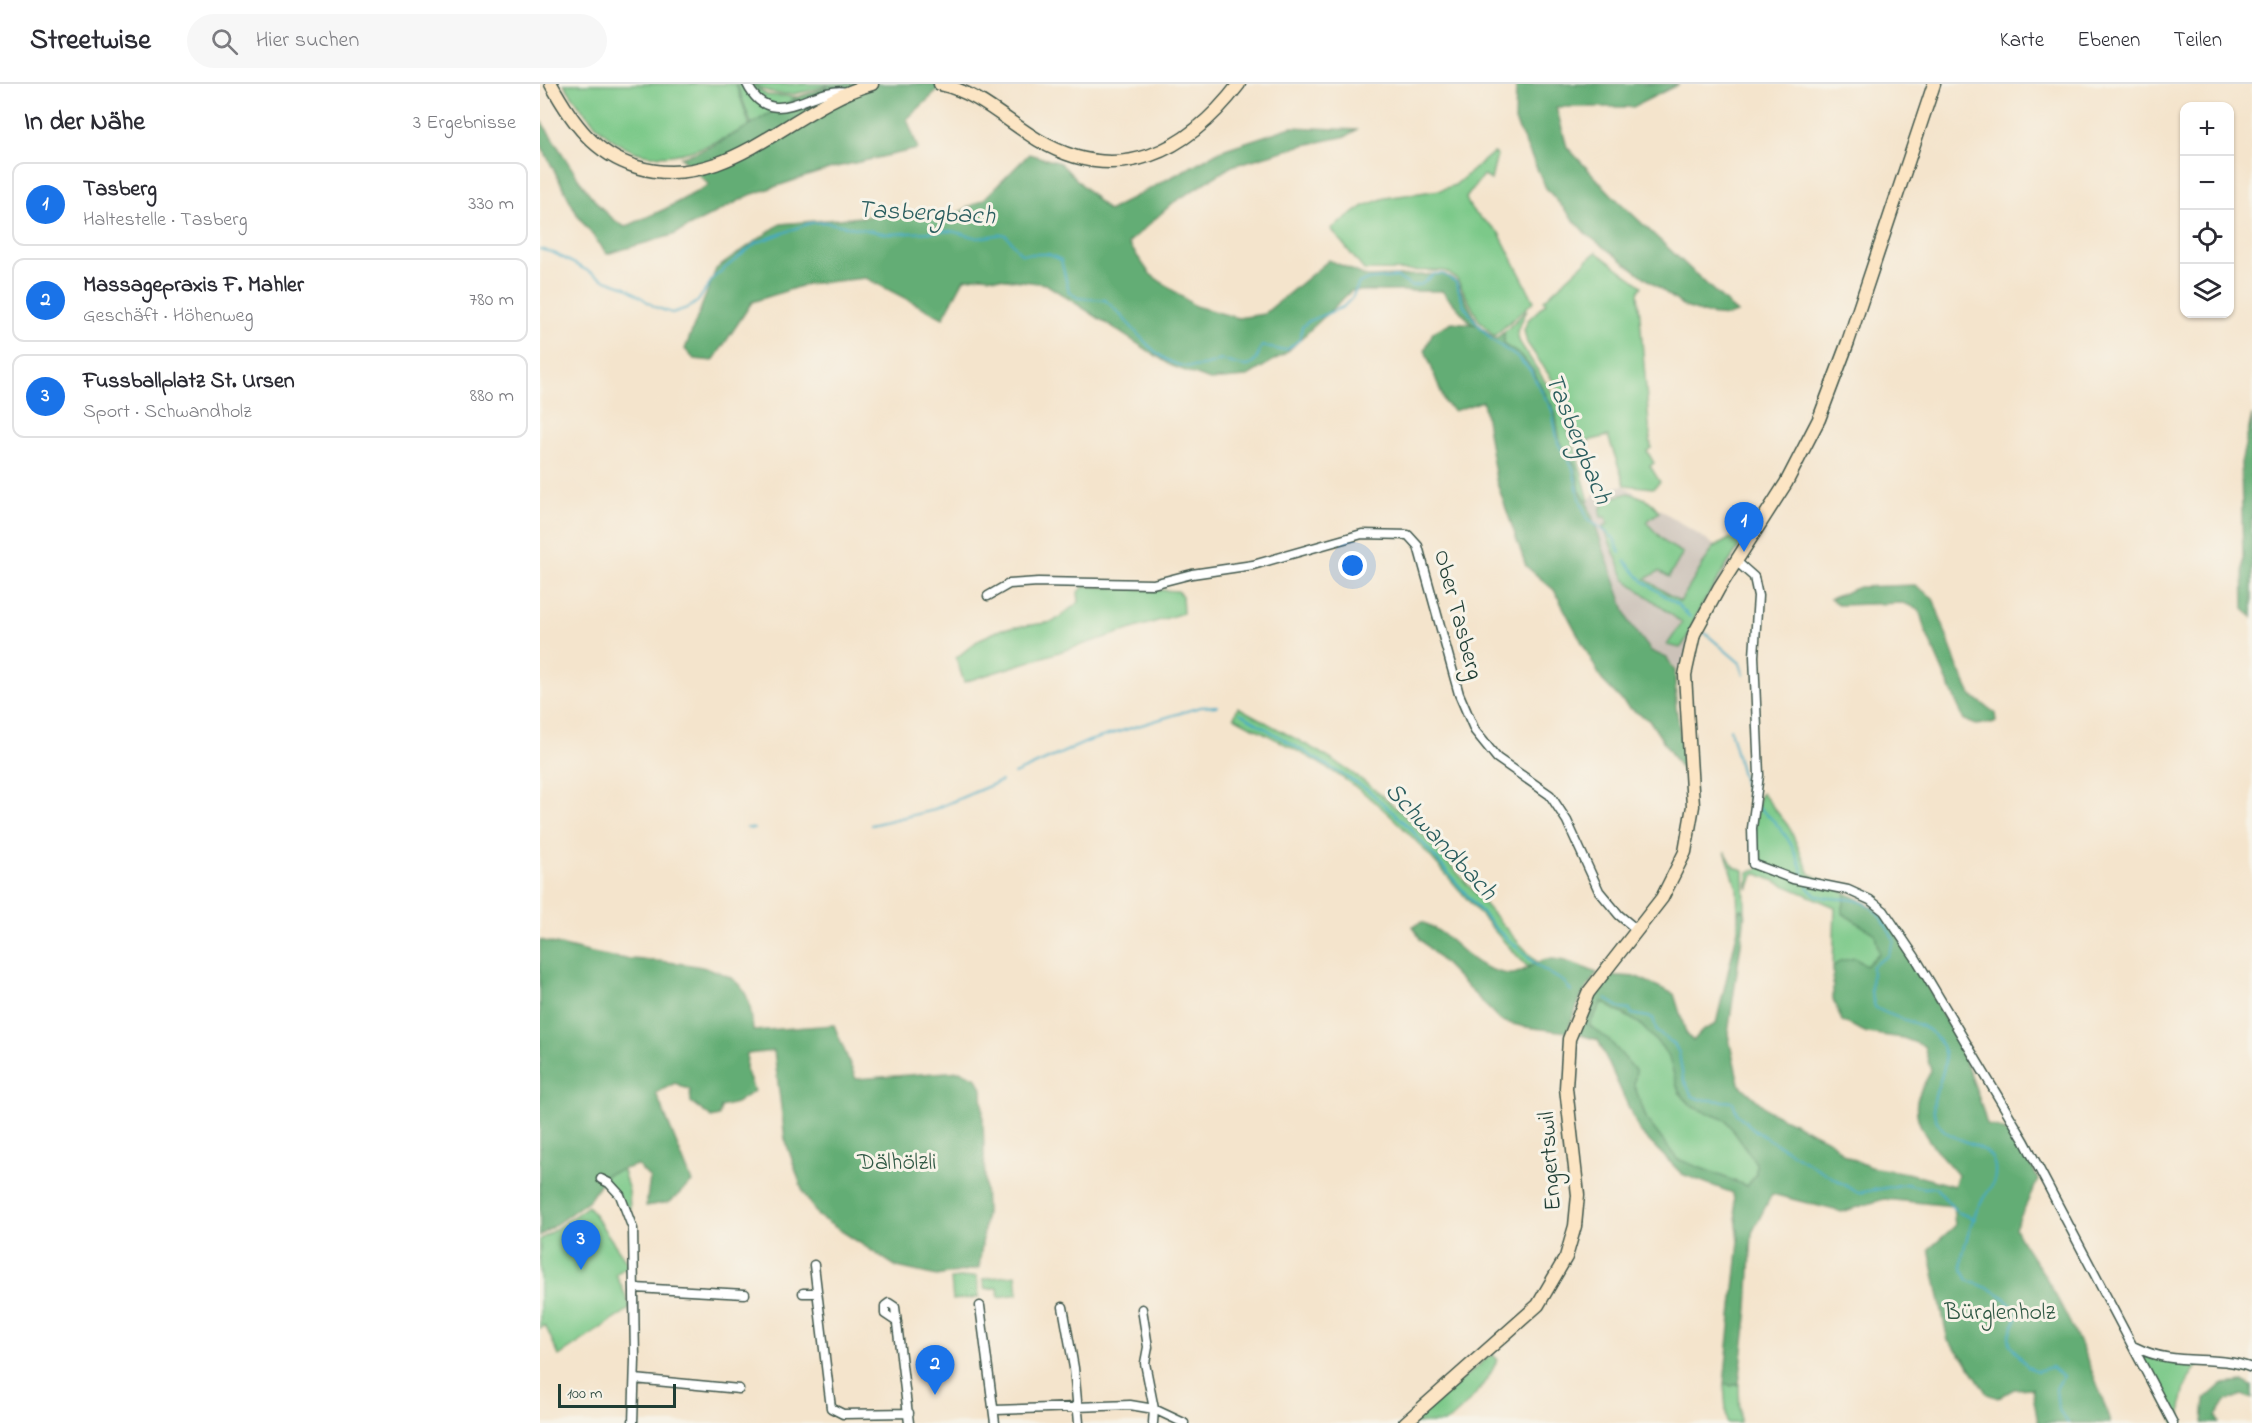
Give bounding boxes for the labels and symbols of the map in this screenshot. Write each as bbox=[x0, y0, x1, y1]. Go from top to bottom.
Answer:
water label: Tasbergbach bbox=[856, 191, 997, 237]
water label: Tasbergbach bbox=[1534, 368, 1621, 511]
pin: 1 bbox=[1724, 502, 1764, 552]
street label: Ober Tasberg bbox=[1423, 546, 1491, 684]
your location bbox=[1338, 551, 1367, 580]
water label: Schwandbach bbox=[1375, 774, 1506, 911]
street label: Engertswil bbox=[1530, 1110, 1572, 1212]
park label: Dälhölzli bbox=[856, 1146, 937, 1181]
pin: 3 bbox=[562, 1220, 600, 1270]
park label: Bürglenholz bbox=[1944, 1296, 2056, 1331]
pin: 2 bbox=[916, 1346, 954, 1395]
scale bar bbox=[558, 1381, 676, 1408]

